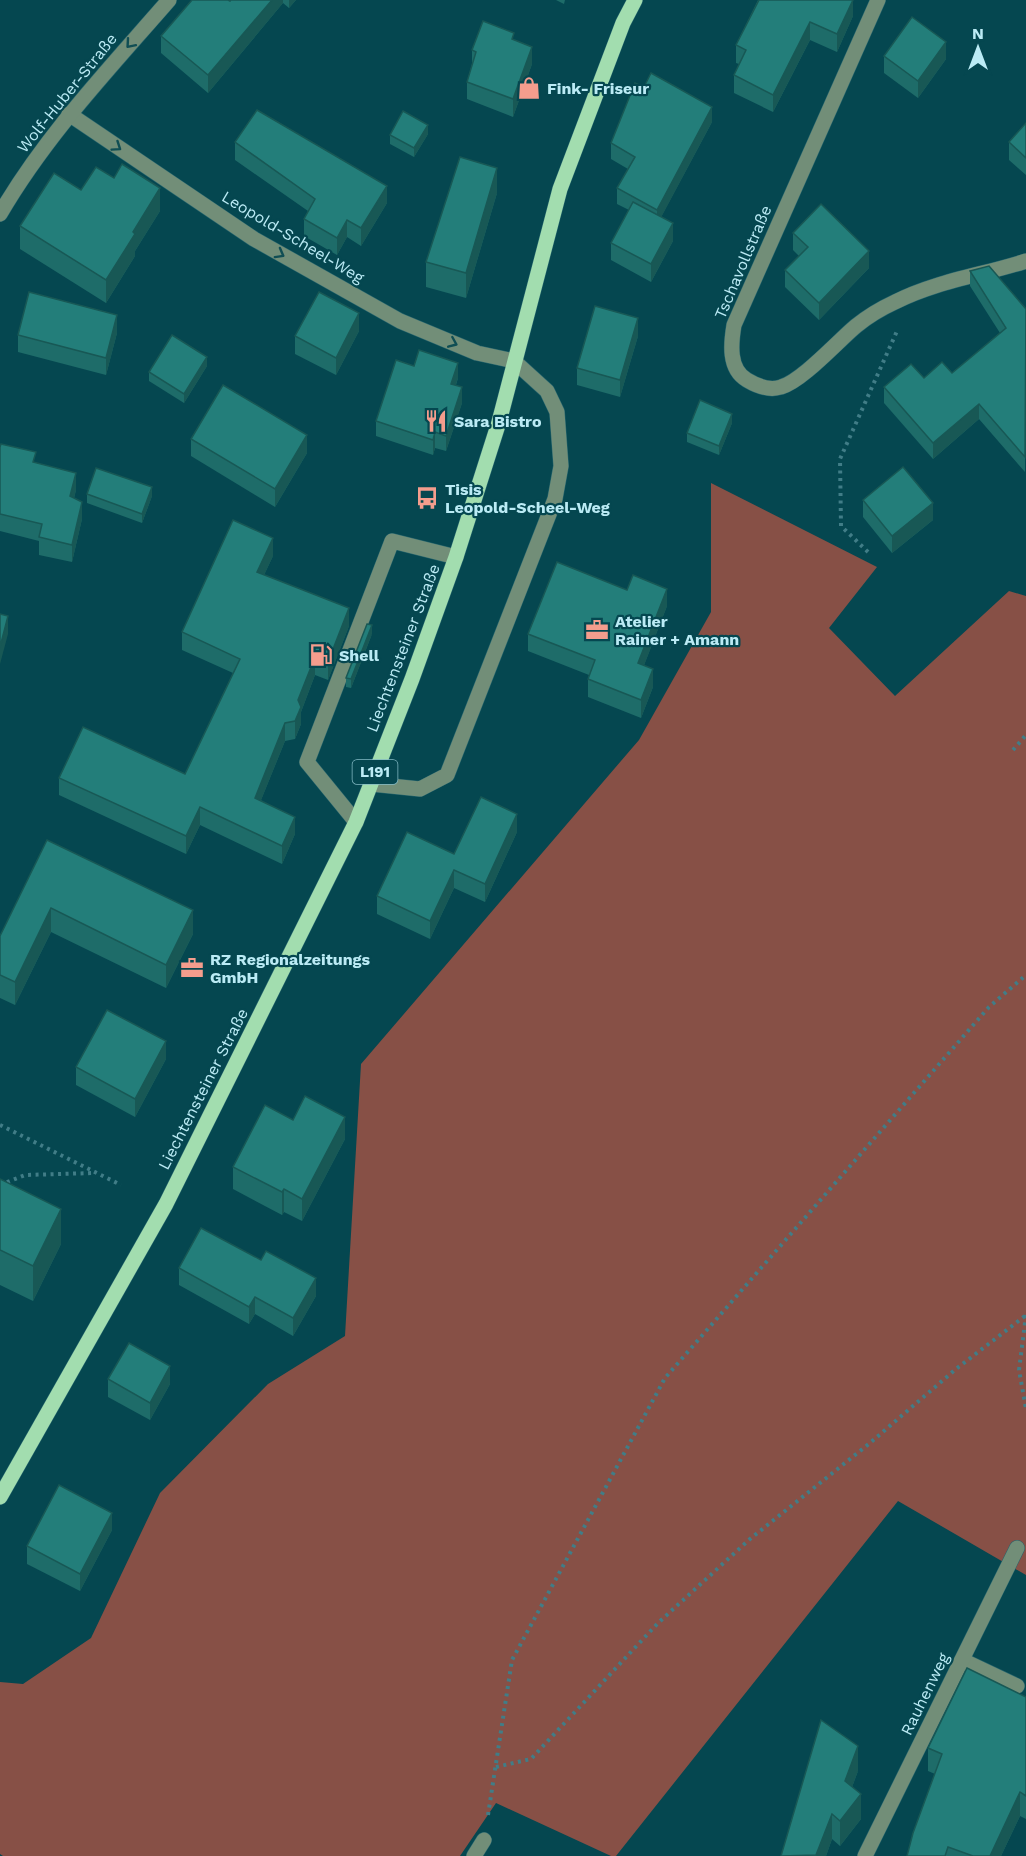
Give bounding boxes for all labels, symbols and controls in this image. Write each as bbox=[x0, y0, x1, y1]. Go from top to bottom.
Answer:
north arrow bbox=[948, 18, 1008, 78]
text: N bbox=[972, 24, 984, 43]
street label: Wolf-Huber-Straße bbox=[13, 29, 121, 157]
one-way arrow bbox=[126, 37, 137, 48]
shop icon: Fink- Friseur bbox=[516, 75, 542, 101]
place label: Fink- Friseur bbox=[547, 79, 649, 98]
one-way arrow bbox=[110, 140, 121, 151]
street label: Leopold-Scheel-Weg bbox=[218, 187, 368, 287]
street label: Tschavollstraße bbox=[711, 202, 775, 322]
one-way arrow bbox=[274, 247, 284, 258]
one-way arrow bbox=[447, 336, 458, 348]
restaurant icon: Sara Bistro bbox=[423, 408, 449, 434]
place label: Sara Bistro bbox=[454, 412, 542, 431]
place label: Tisis Leopold-Scheel-Weg bbox=[445, 480, 610, 517]
bus stop icon: Tisis Leopold-Scheel-Weg bbox=[414, 485, 440, 511]
street label: Liechtensteiner Straße bbox=[362, 561, 444, 735]
place label: Atelier Rainer + Amann bbox=[615, 612, 739, 649]
office icon: Atelier Rainer + Amann bbox=[584, 617, 610, 643]
fuel station icon: Shell bbox=[308, 642, 334, 668]
place label: Shell bbox=[339, 646, 380, 665]
road number: L191 bbox=[352, 760, 398, 784]
place label: RZ Regionalzeitungs GmbH bbox=[210, 950, 371, 987]
office icon: RZ Regionalzeitungs GmbH bbox=[179, 955, 205, 981]
street label: Liechtensteiner Straße bbox=[154, 1005, 252, 1173]
street label: Rauhenweg bbox=[897, 1649, 953, 1738]

